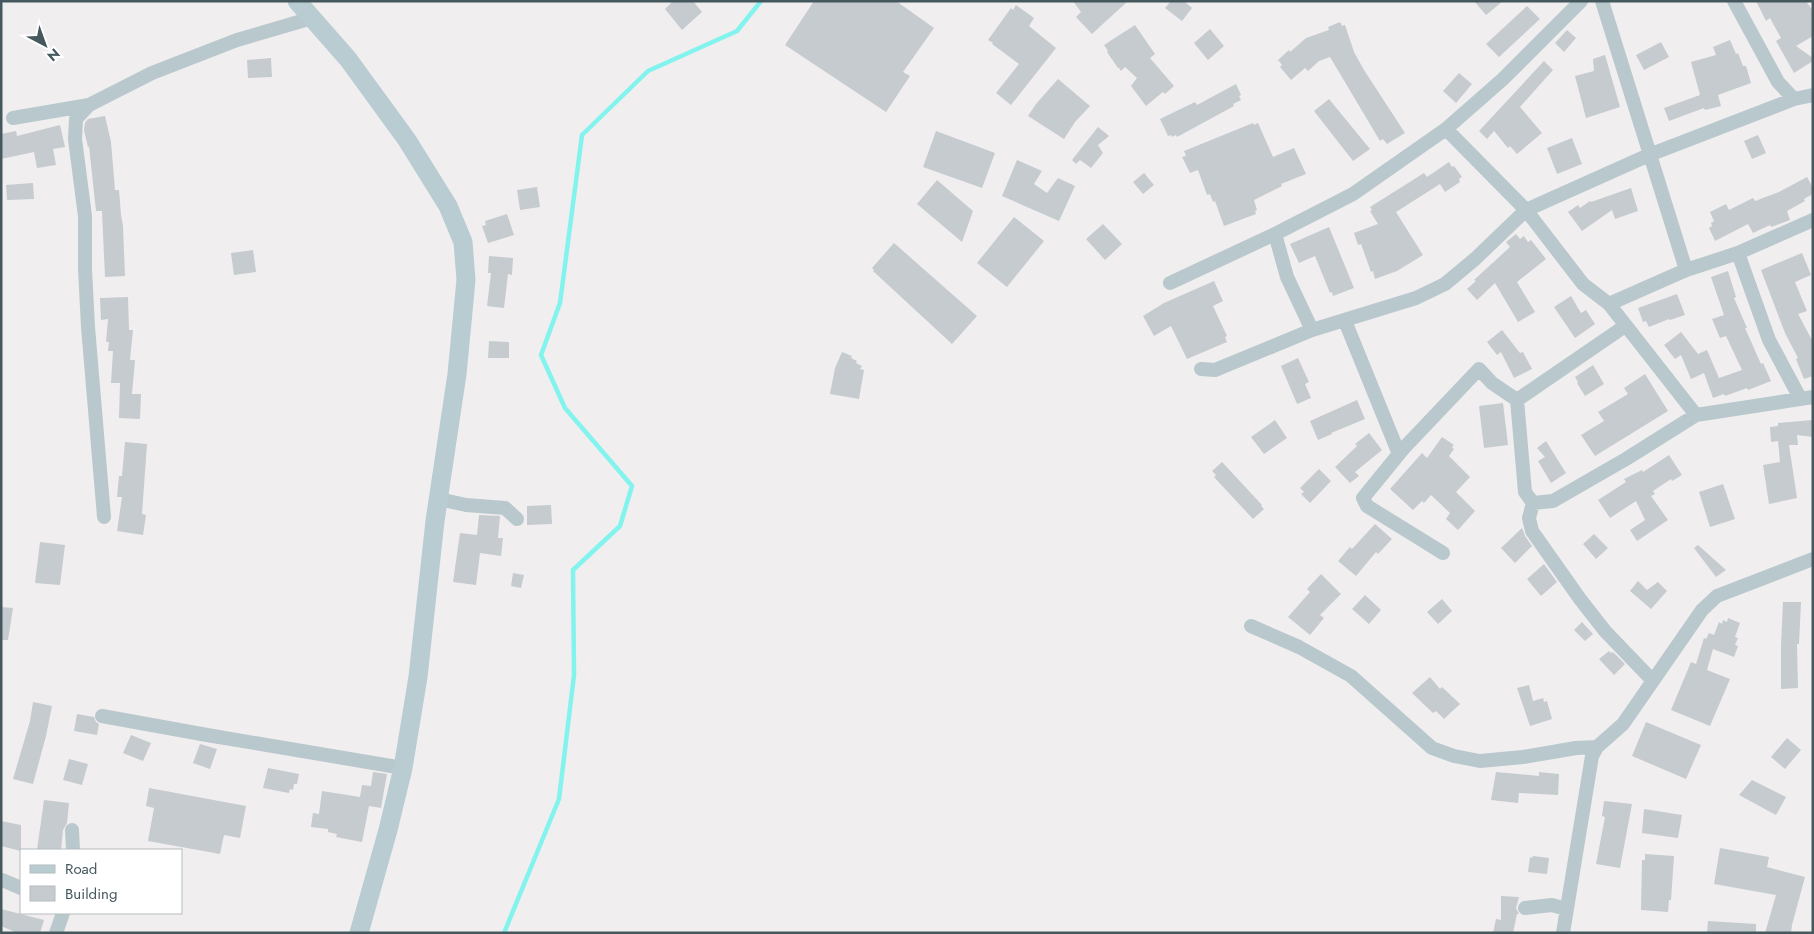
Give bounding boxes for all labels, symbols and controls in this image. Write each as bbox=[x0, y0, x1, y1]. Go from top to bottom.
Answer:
north arrow bbox=[20, 20, 70, 70]
text: N bbox=[43, 44, 64, 66]
legend bbox=[20, 849, 182, 914]
text: Road bbox=[65, 858, 97, 880]
text: Building bbox=[65, 883, 117, 905]

